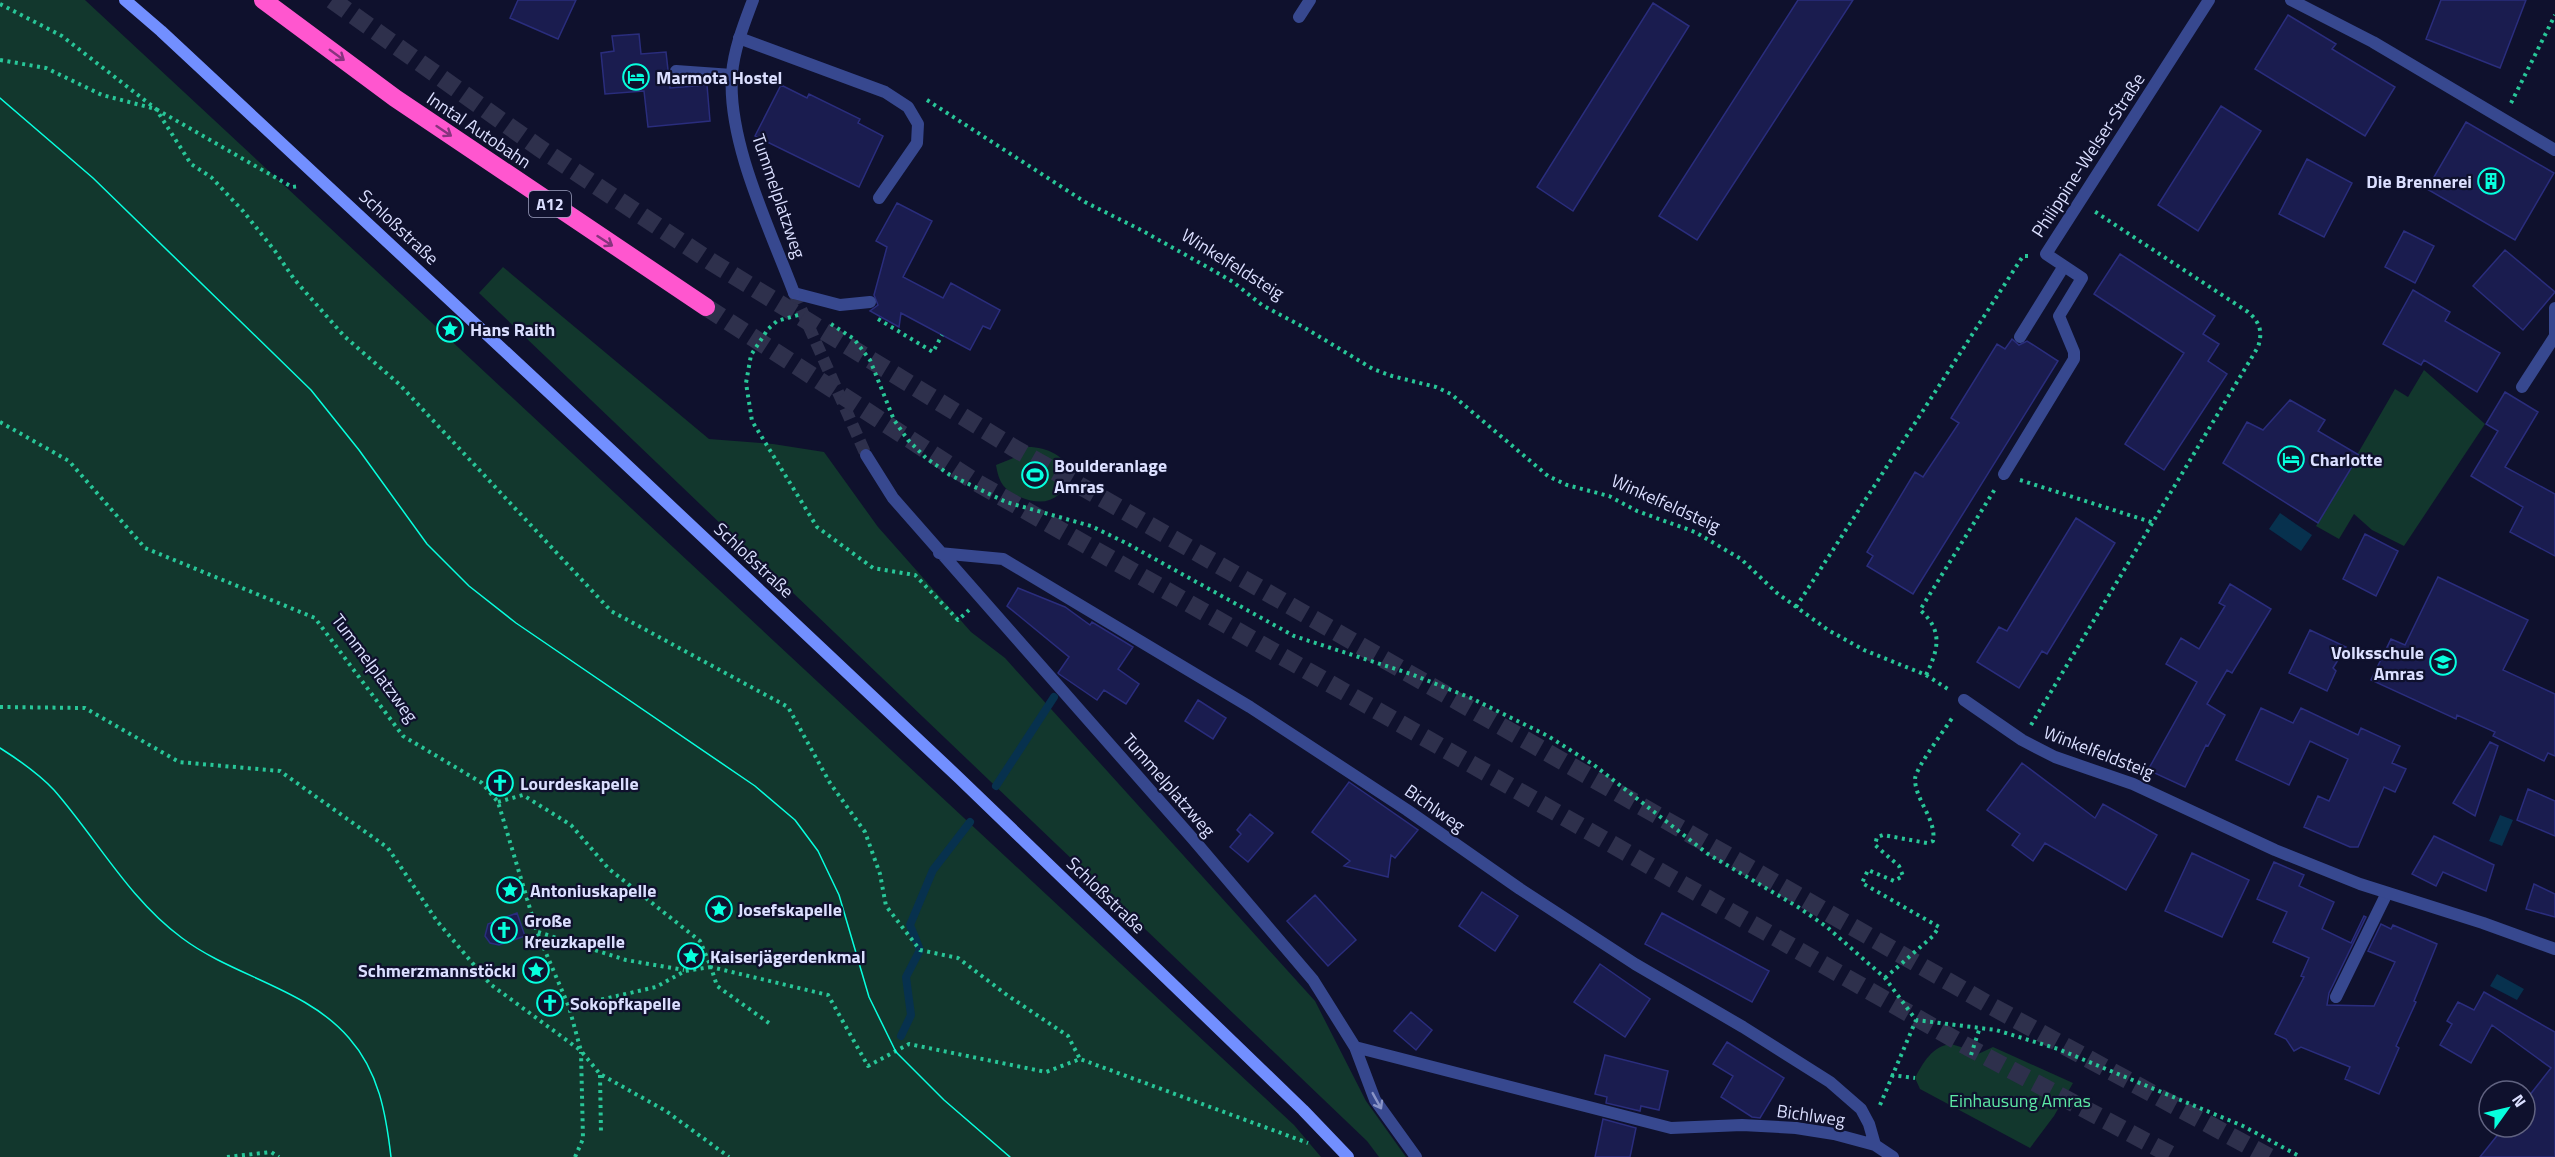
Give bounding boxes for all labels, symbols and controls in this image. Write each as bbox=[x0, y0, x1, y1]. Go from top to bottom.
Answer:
one-way arrow bbox=[328, 49, 344, 61]
hotel icon: Marmota Hostel bbox=[621, 62, 651, 92]
place label: Marmota Hostel bbox=[656, 64, 782, 91]
street label: Philippine-Welser-Straße bbox=[2025, 67, 2151, 243]
street label: Inntal Autobahn bbox=[421, 85, 537, 175]
one-way arrow bbox=[435, 125, 452, 137]
street label: Tummelplatzweg bbox=[745, 130, 813, 262]
building icon: Die Brennerei bbox=[2476, 166, 2506, 196]
place label: Die Brennerei bbox=[2366, 168, 2472, 195]
street label: Schloßstraße bbox=[353, 183, 445, 271]
road number: A12 bbox=[529, 191, 571, 217]
street label: Winkelfeldsteig bbox=[1176, 222, 1290, 306]
one-way arrow bbox=[596, 235, 613, 247]
place icon: Hans Raith bbox=[435, 314, 465, 344]
place label: Hans Raith bbox=[470, 316, 555, 343]
hotel icon: Charlotte bbox=[2276, 444, 2306, 474]
place label: Charlotte bbox=[2310, 446, 2382, 473]
place label: Boulderanlage Amras bbox=[1054, 452, 1167, 500]
sports icon: Boulderanlage Amras bbox=[1020, 460, 1050, 490]
street label: Winkelfeldsteig bbox=[1607, 467, 1725, 539]
street label: Schloßstraße bbox=[708, 516, 800, 604]
street label: Tummelplatzweg bbox=[325, 608, 425, 728]
place label: Volksschule Amras bbox=[2331, 639, 2424, 687]
school or university icon: Volksschule Amras bbox=[2428, 647, 2458, 677]
street label: Winkelfeldsteig bbox=[2040, 718, 2158, 786]
street label: Tummelplatzweg bbox=[1116, 727, 1222, 843]
church icon: Lourdeskapelle bbox=[485, 768, 515, 798]
place label: Lourdeskapelle bbox=[520, 770, 639, 797]
street label: Bichlweg bbox=[1399, 777, 1471, 839]
street label: Schloßstraße bbox=[1060, 850, 1152, 940]
place icon: Antoniuskapelle bbox=[495, 875, 525, 905]
place label: Antoniuskapelle bbox=[530, 877, 656, 904]
place icon: Josefskapelle bbox=[704, 894, 734, 924]
place label: Josefskapelle bbox=[738, 896, 842, 923]
place label: Große Kreuzkapelle bbox=[524, 907, 625, 955]
church icon: Große Kreuzkapelle bbox=[489, 915, 519, 945]
place icon: Kaiserjägerdenkmal bbox=[676, 941, 706, 971]
place label: Kaiserjägerdenkmal bbox=[710, 943, 866, 970]
place icon: Schmerzmannstöckl bbox=[521, 955, 551, 985]
place label: Schmerzmannstöckl bbox=[358, 957, 516, 984]
church icon: Sokopfkapelle bbox=[535, 988, 565, 1018]
place label: Sokopfkapelle bbox=[570, 990, 681, 1017]
north arrow bbox=[2477, 1079, 2537, 1139]
park label: Einhausung Amras bbox=[1949, 1087, 2091, 1114]
text: N bbox=[2506, 1089, 2532, 1112]
one-way arrow bbox=[1371, 1092, 1383, 1109]
street label: Bichlweg bbox=[1775, 1097, 1847, 1133]

